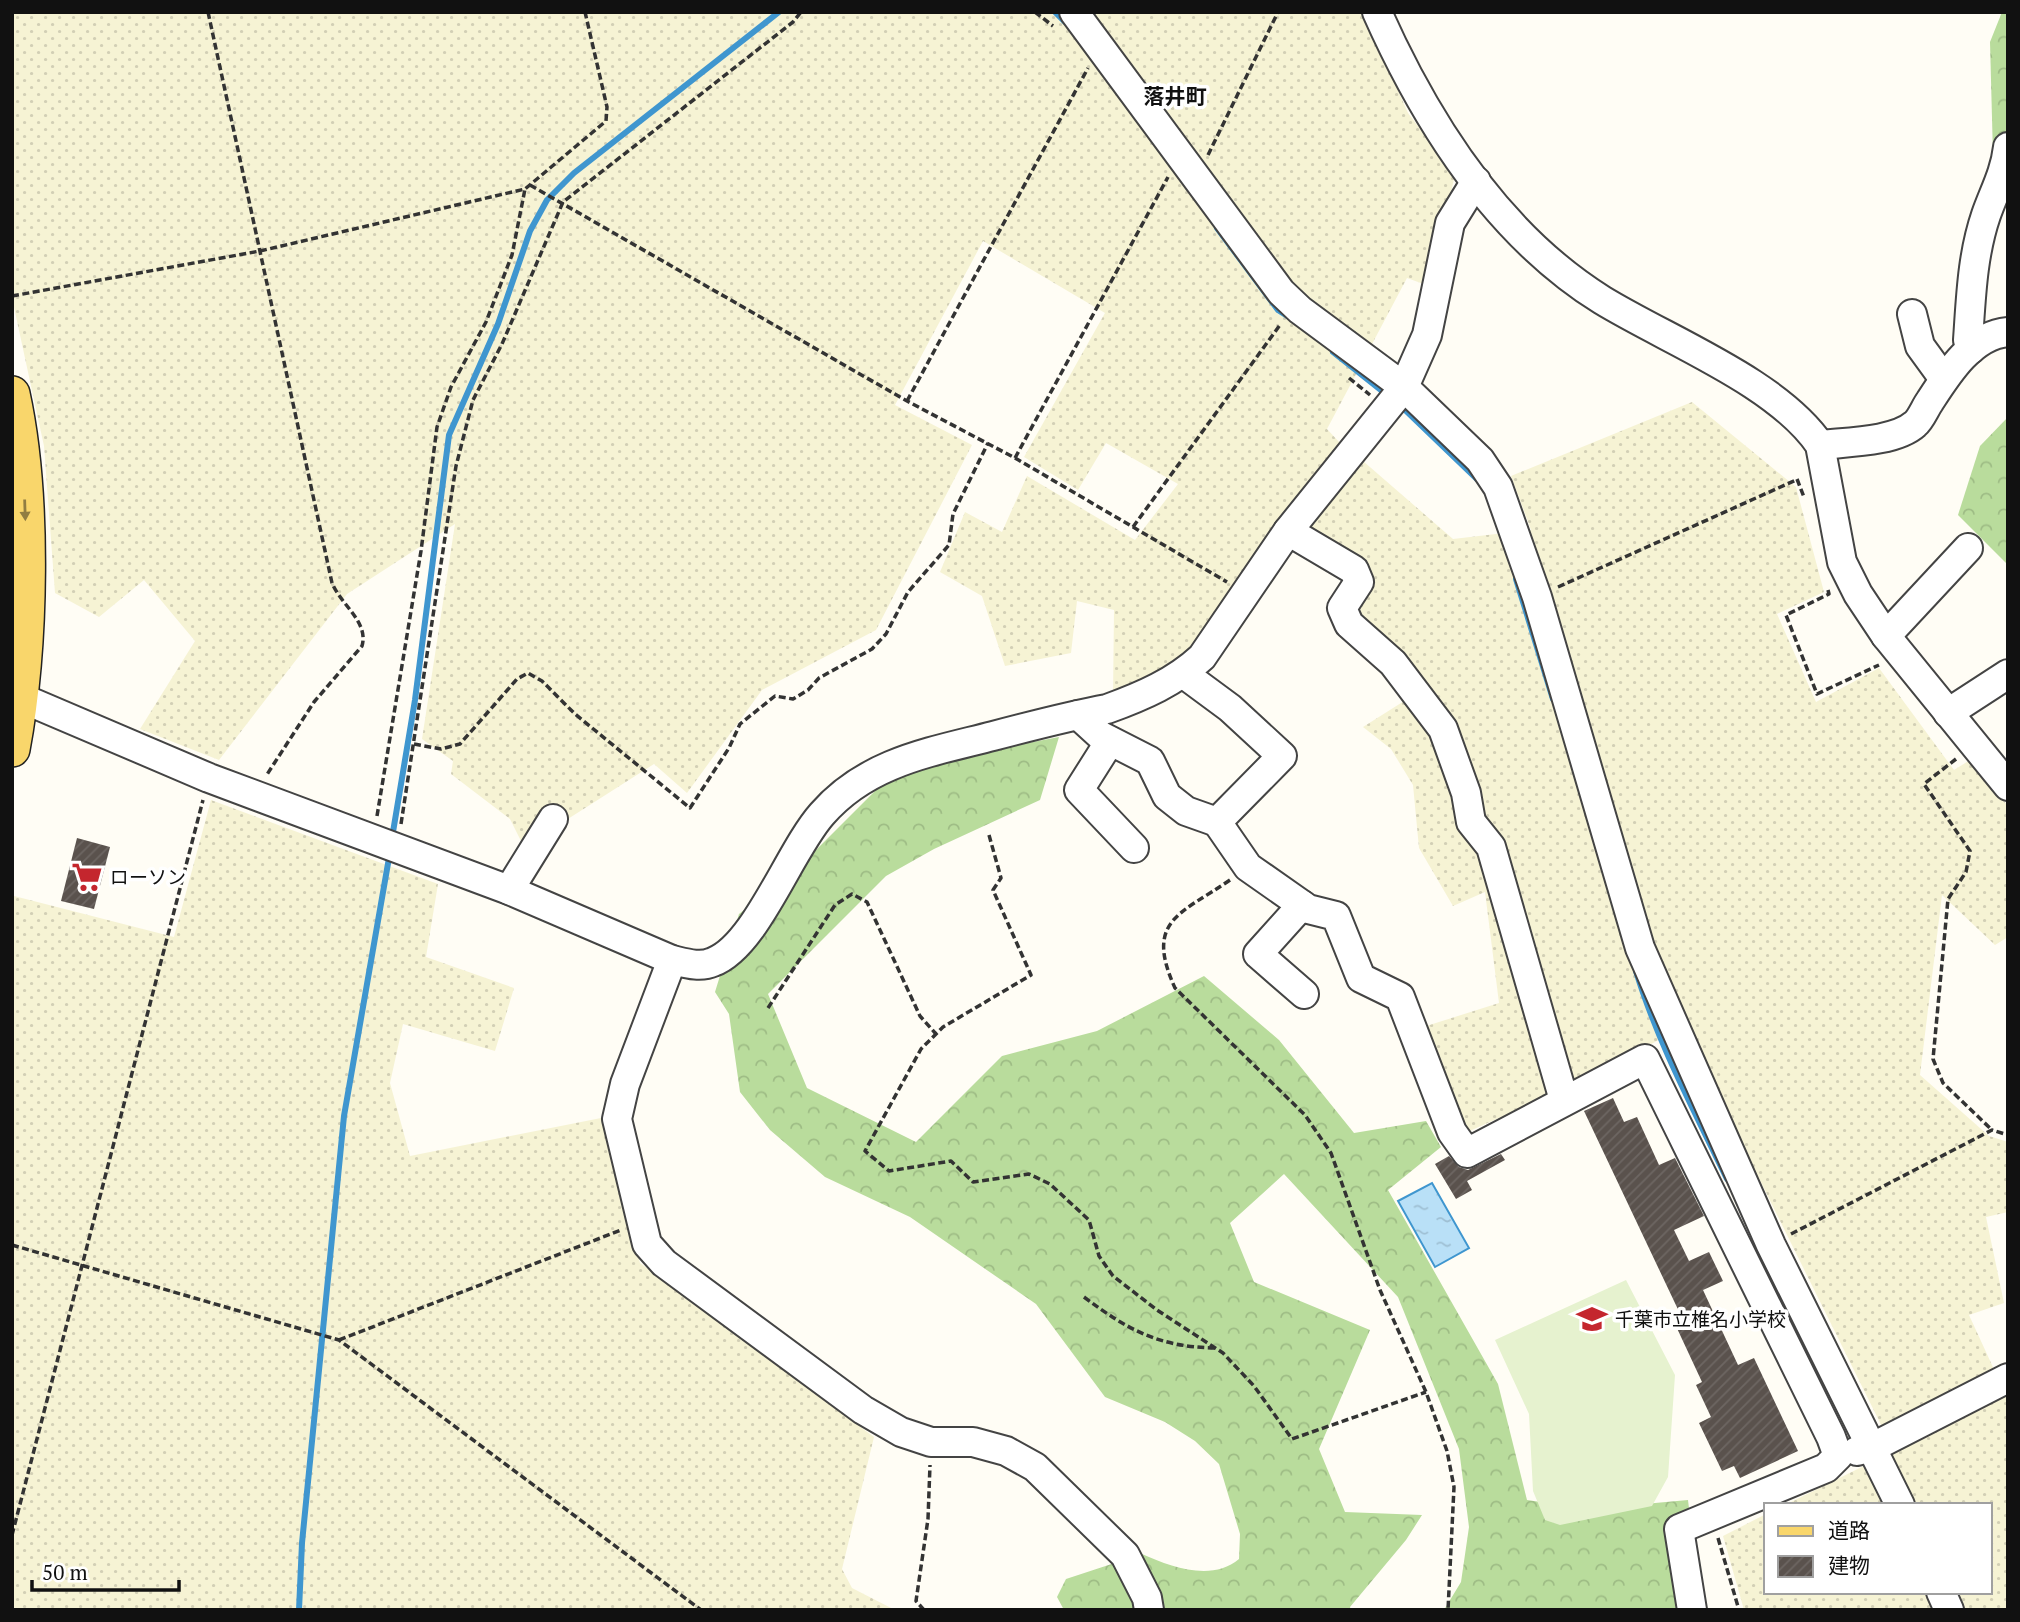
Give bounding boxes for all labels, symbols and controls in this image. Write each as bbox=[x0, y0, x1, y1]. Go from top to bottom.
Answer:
district label: 落井町 bbox=[1144, 82, 1207, 110]
one-way arrow bbox=[20, 500, 31, 522]
supermarket icon: ローソン bbox=[70, 860, 104, 894]
place label: ローソン bbox=[110, 864, 186, 889]
school or university icon: 千葉市立椎名小学校 bbox=[1575, 1302, 1609, 1336]
place label: 千葉市立椎名小学校 bbox=[1615, 1306, 1786, 1331]
legend bbox=[1764, 1503, 1992, 1594]
text: 道路 bbox=[1828, 1516, 1870, 1544]
scale bar bbox=[32, 1548, 178, 1592]
text: 建物 bbox=[1828, 1551, 1870, 1579]
text: 50 m bbox=[42, 1558, 88, 1586]

